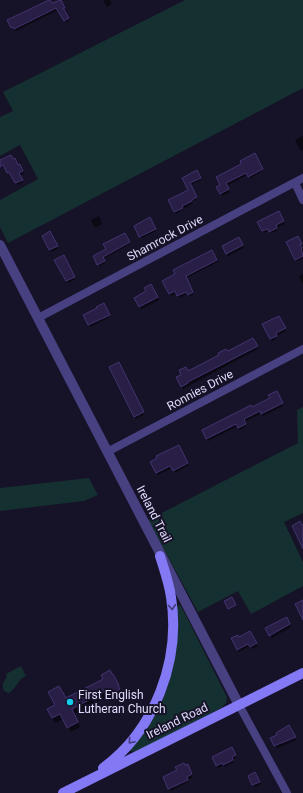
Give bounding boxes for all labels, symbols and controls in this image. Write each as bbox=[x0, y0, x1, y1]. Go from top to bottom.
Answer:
street label: Shamrock Drive bbox=[125, 212, 205, 264]
street label: Ronnies Drive bbox=[165, 367, 235, 413]
street label: Ireland Trail bbox=[134, 483, 174, 545]
one-way arrow bbox=[167, 604, 176, 610]
place label: First English Lutheran Church bbox=[78, 688, 166, 716]
marker: First English Lutheran Church bbox=[65, 697, 75, 707]
street label: Ireland Road bbox=[144, 700, 210, 742]
one-way arrow bbox=[129, 736, 136, 744]

